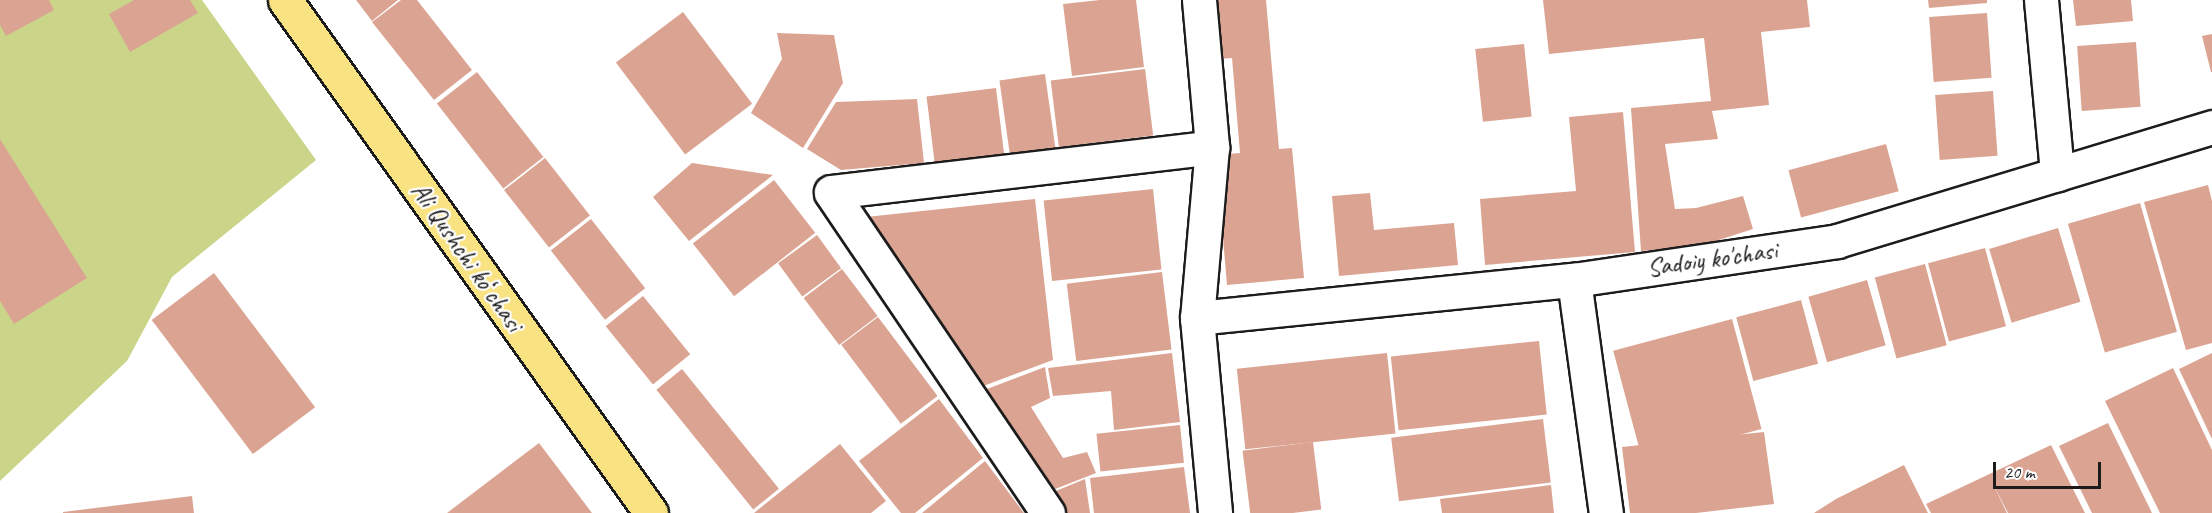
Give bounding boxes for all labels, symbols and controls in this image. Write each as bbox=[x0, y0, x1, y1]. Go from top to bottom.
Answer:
street label: Ali Qushchi koʻchasi bbox=[404, 176, 530, 338]
street label: Sadoiy ko'chasi bbox=[1645, 234, 1779, 284]
scale bar bbox=[1996, 450, 2104, 488]
text: 20 m bbox=[2004, 461, 2035, 483]

